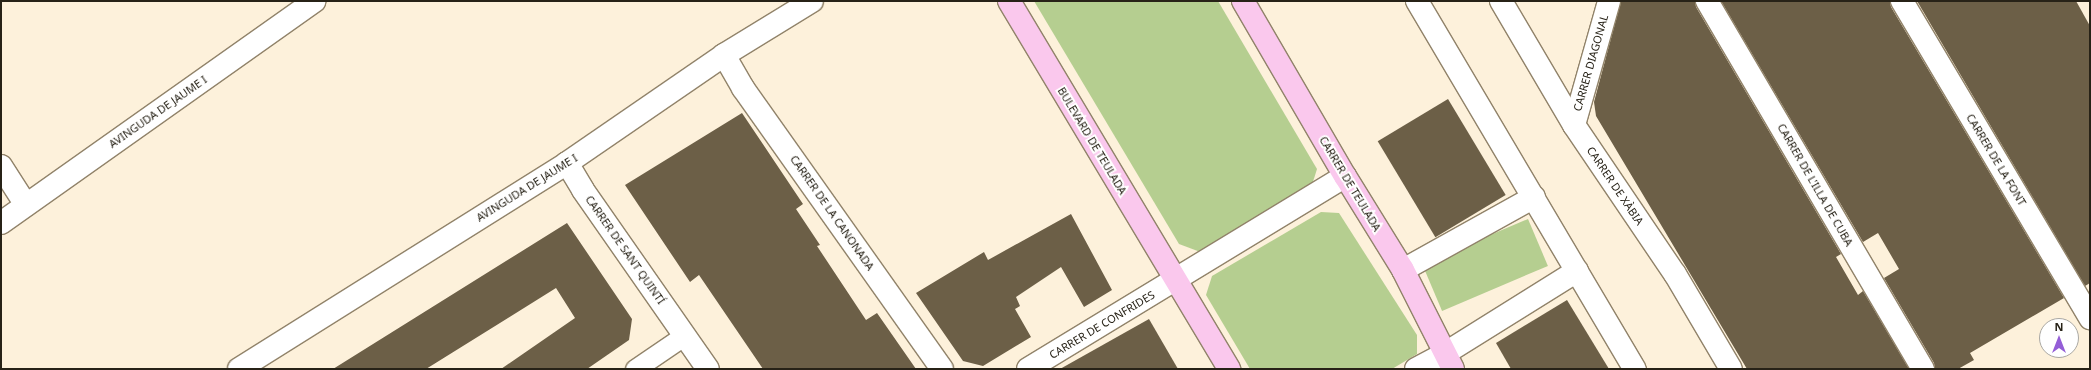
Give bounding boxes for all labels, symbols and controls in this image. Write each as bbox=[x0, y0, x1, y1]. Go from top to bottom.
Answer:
street label: CARRER DIAGONAL bbox=[1571, 13, 1611, 113]
street label: AVINGUDA DE JAUME I bbox=[106, 73, 210, 151]
street label: BULEVARD DE TEULADA bbox=[1055, 85, 1129, 197]
street label: CARRER DE LA FONT bbox=[1963, 112, 2029, 208]
street label: CARRER DE L'ILLA DE CUBA bbox=[1774, 121, 1856, 249]
street label: CARRER DE TEULADA bbox=[1316, 134, 1384, 234]
street label: CARRER DE XÀBIA bbox=[1584, 144, 1646, 228]
street label: AVINGUDA DE JAUME I bbox=[474, 151, 580, 225]
street label: CARRER DE LA CANONADA bbox=[787, 153, 877, 273]
street label: CARRER DE SANT QUINTÍ bbox=[582, 193, 668, 307]
street label: CARRER DE CONFRIDES bbox=[1047, 288, 1157, 362]
north arrow bbox=[2039, 318, 2079, 358]
text: N bbox=[2055, 319, 2063, 334]

